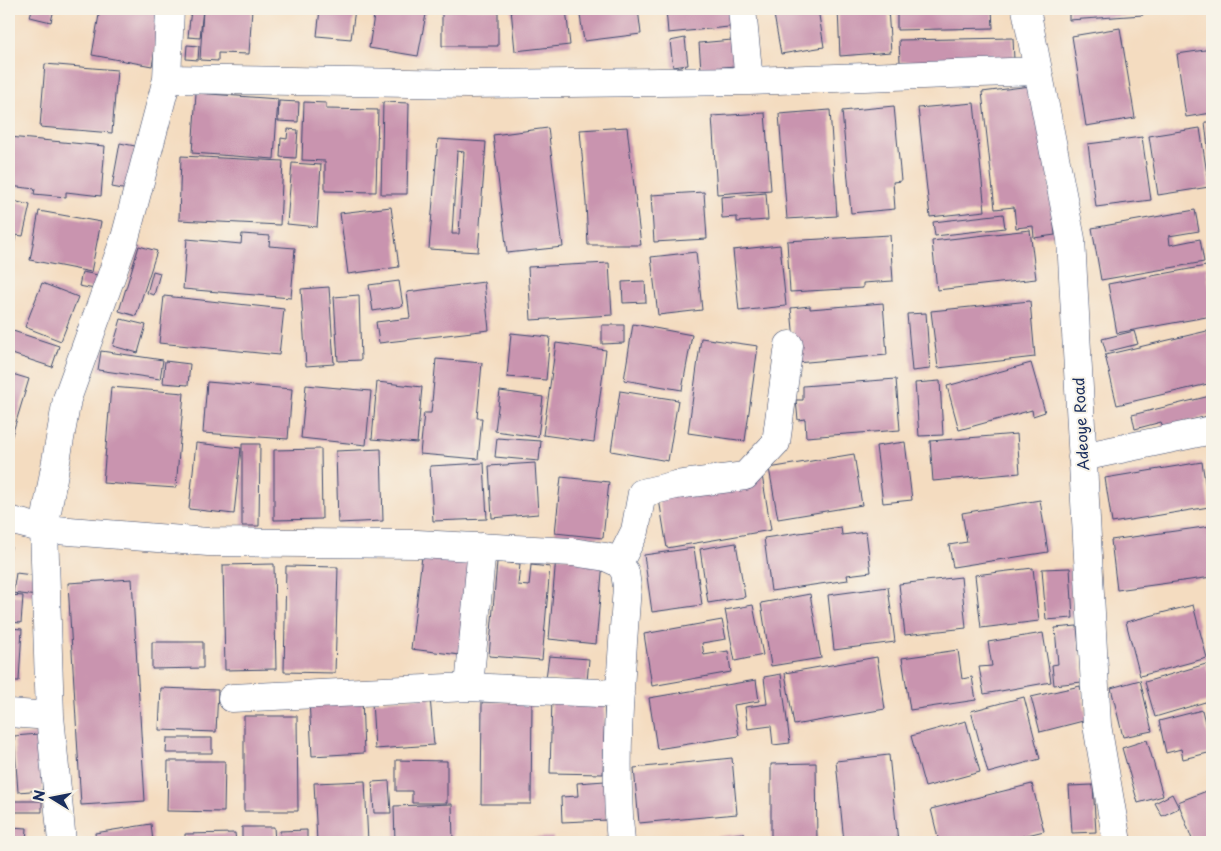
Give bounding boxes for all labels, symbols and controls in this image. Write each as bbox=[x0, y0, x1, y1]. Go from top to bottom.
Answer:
street label: Adeoye Road bbox=[1066, 377, 1094, 471]
north arrow bbox=[28, 774, 78, 824]
text: N bbox=[27, 788, 50, 803]

